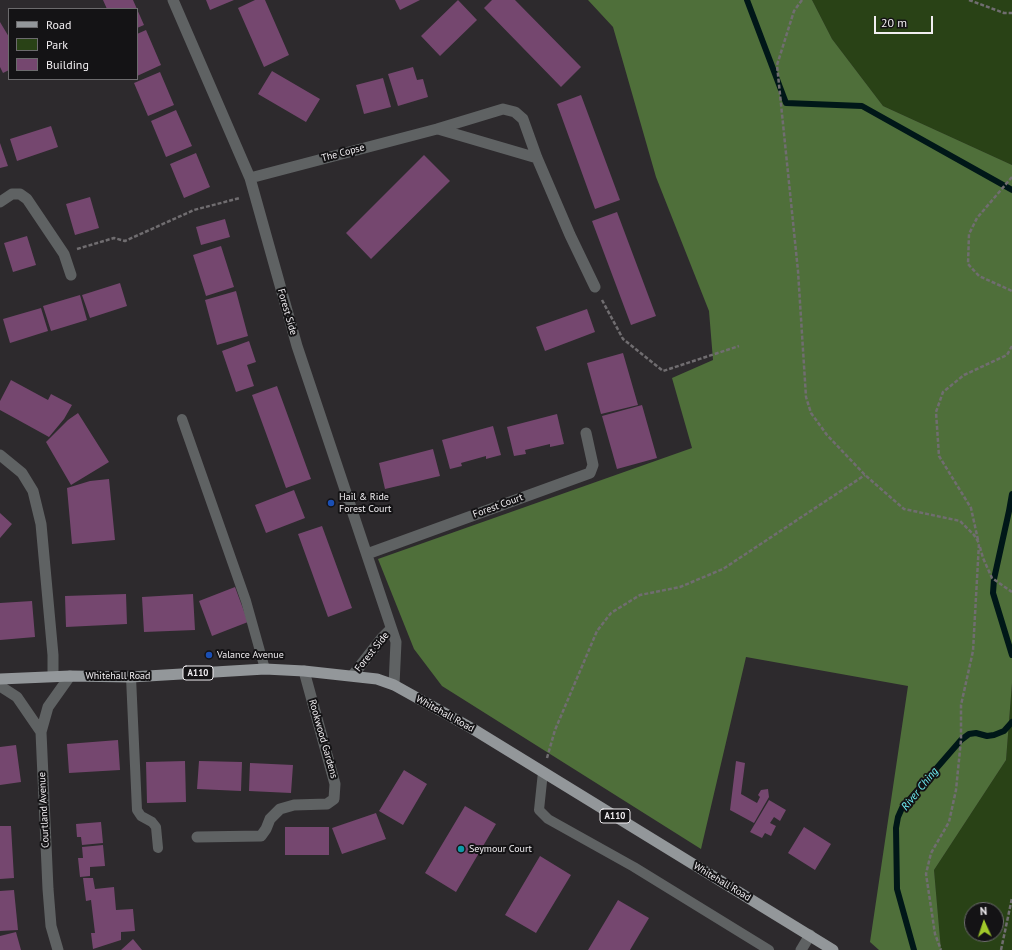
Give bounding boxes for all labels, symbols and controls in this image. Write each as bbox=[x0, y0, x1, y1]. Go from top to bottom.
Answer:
legend bbox=[8, 8, 138, 80]
scale bar bbox=[876, 8, 935, 34]
text: 20 m bbox=[881, 15, 907, 30]
text: Road bbox=[46, 17, 71, 32]
text: Park bbox=[46, 37, 68, 52]
text: Building bbox=[46, 57, 89, 72]
street label: The Copse bbox=[320, 141, 366, 165]
street label: Forest Side bbox=[275, 287, 299, 337]
place label: Hail & Ride Forest Court bbox=[339, 491, 391, 514]
street label: Forest Court bbox=[471, 491, 525, 521]
marker: Hail & Ride Forest Court bbox=[326, 498, 336, 508]
street label: Forest Side bbox=[352, 630, 392, 674]
place label: Valance Avenue bbox=[217, 649, 284, 661]
marker: Valance Avenue bbox=[204, 650, 214, 660]
road number: A110 bbox=[183, 666, 213, 680]
street label: Whitehall Road bbox=[86, 670, 150, 682]
street label: Whitehall Road bbox=[414, 693, 476, 735]
street label: Rookwood Gardens bbox=[306, 698, 340, 780]
water label: River Ching bbox=[899, 765, 941, 813]
street label: Courtland Avenue bbox=[36, 772, 52, 848]
road number: A110 bbox=[600, 809, 630, 823]
place label: Seymour Court bbox=[469, 843, 532, 855]
marker: Seymour Court bbox=[456, 844, 466, 854]
street label: Whitehall Road bbox=[691, 860, 753, 904]
north arrow bbox=[964, 902, 1004, 942]
text: N bbox=[979, 904, 987, 918]

